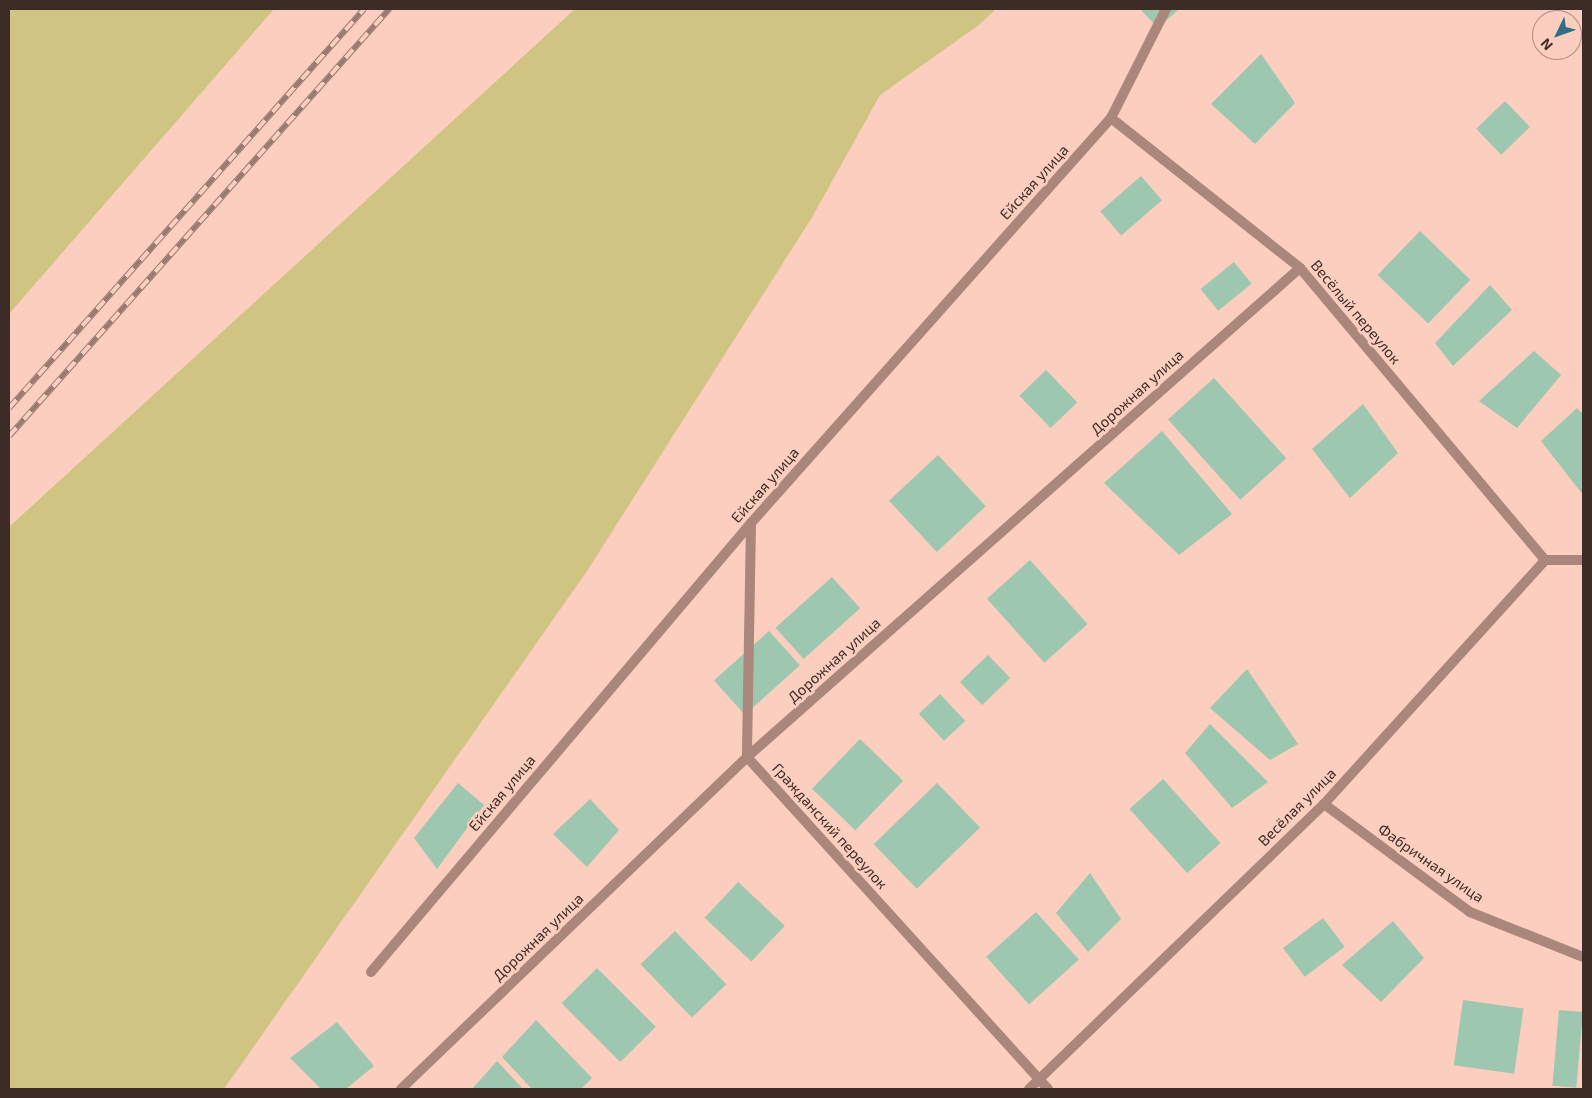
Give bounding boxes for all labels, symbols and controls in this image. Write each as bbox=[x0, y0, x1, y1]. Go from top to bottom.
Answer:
north arrow bbox=[1532, 10, 1582, 60]
text: N bbox=[1537, 35, 1556, 54]
street label: Ейская улица bbox=[996, 141, 1072, 223]
street label: Весёлый переулок bbox=[1307, 256, 1405, 368]
street label: Дорожная улица bbox=[1087, 346, 1187, 438]
street label: Ейская улица bbox=[727, 444, 803, 526]
street label: Дорожная улица bbox=[784, 614, 884, 706]
street label: Ейская улица bbox=[465, 751, 539, 835]
street label: Гражданский переулок bbox=[769, 759, 891, 893]
street label: Весёлая улица bbox=[1254, 764, 1340, 850]
street label: Фабричная улица bbox=[1375, 820, 1487, 906]
street label: Дорожная улица bbox=[489, 889, 587, 985]

